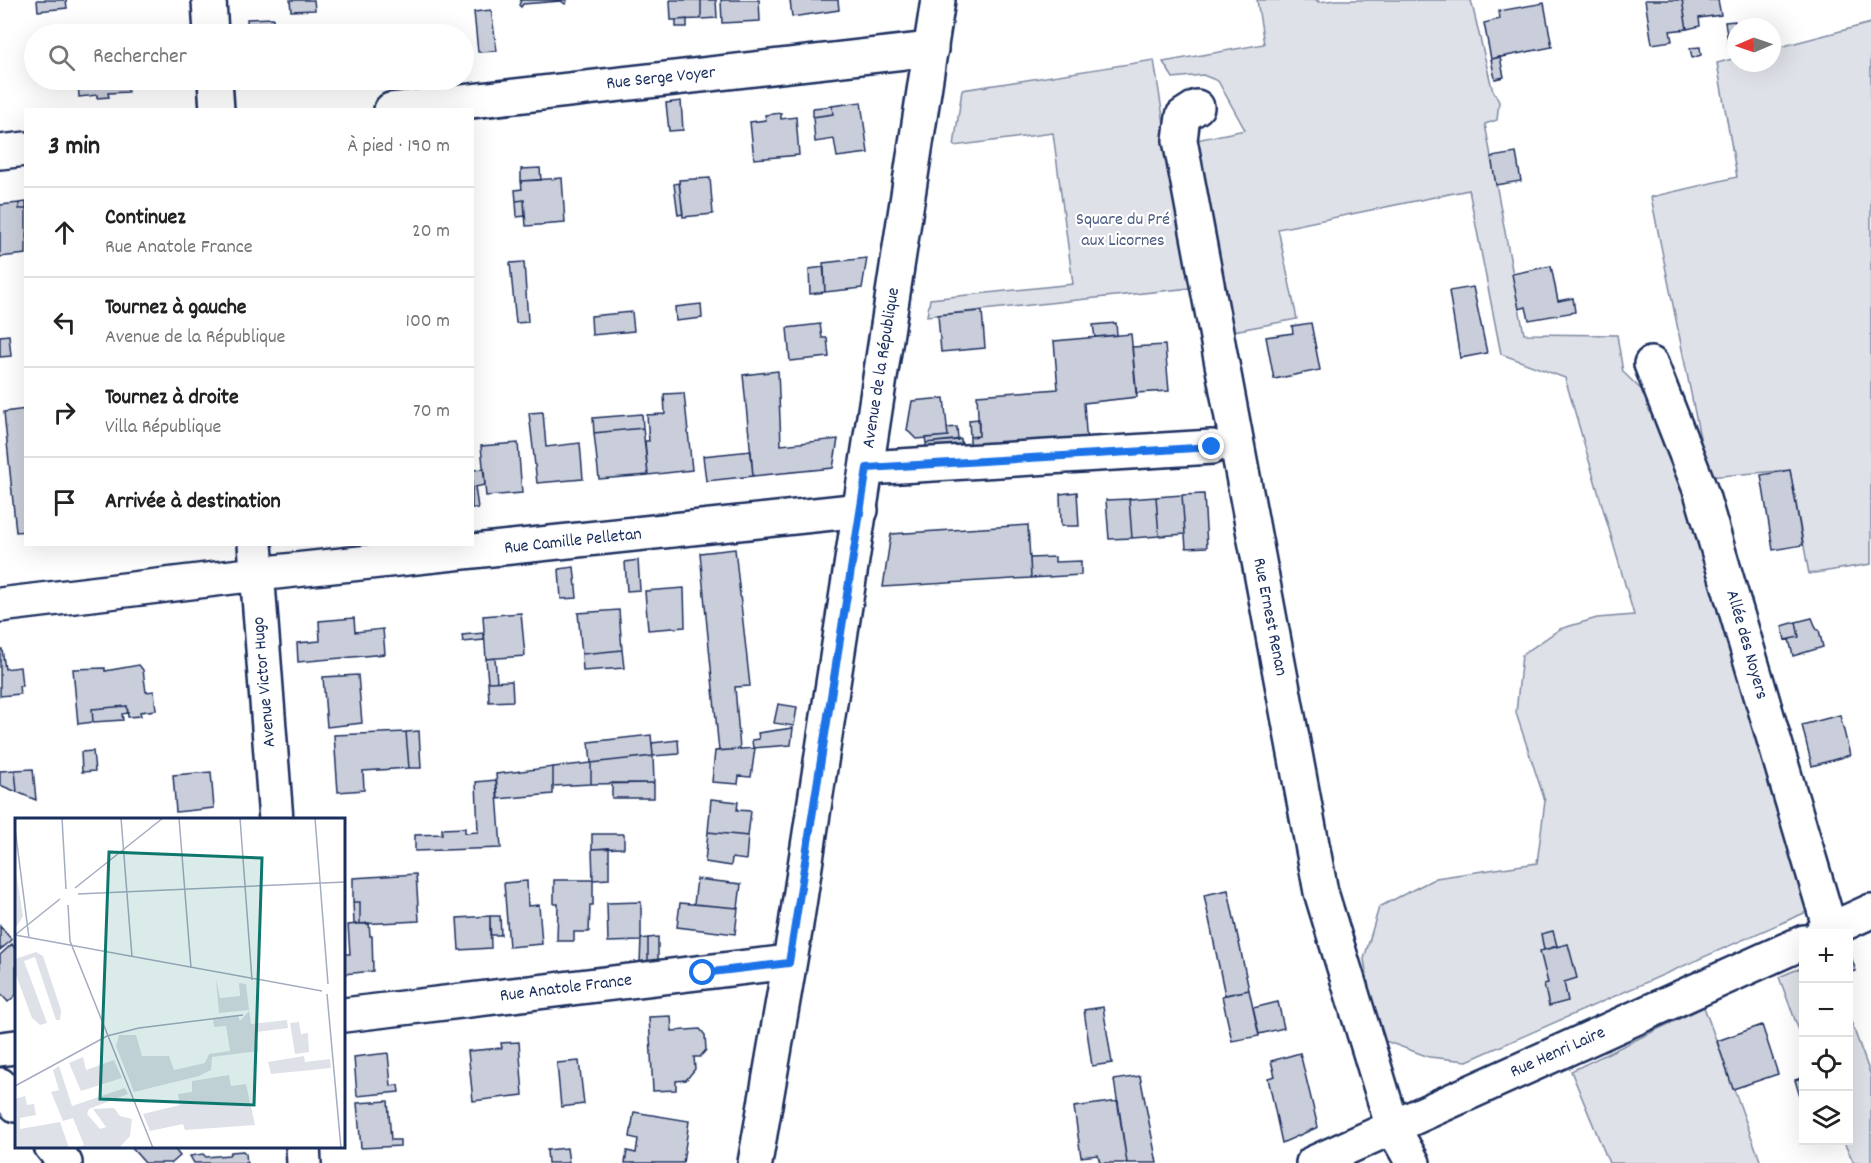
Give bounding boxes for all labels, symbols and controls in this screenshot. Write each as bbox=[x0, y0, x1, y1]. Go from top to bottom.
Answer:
north arrow bbox=[1727, 18, 1781, 72]
search box bbox=[24, 24, 474, 90]
icon: search bbox=[45, 41, 78, 74]
text: Rechercher bbox=[93, 42, 187, 73]
street label: Rue Serge Voyer bbox=[605, 61, 717, 97]
text: 3 min bbox=[48, 129, 100, 166]
text: À pied · 190 m bbox=[348, 133, 450, 161]
text: Continuez bbox=[105, 203, 186, 234]
park label: Square du Pré aux Licornes bbox=[1076, 208, 1170, 254]
icon: ahead bbox=[48, 216, 81, 249]
text: 20 m bbox=[412, 218, 450, 246]
text: Rue Anatole France bbox=[105, 234, 253, 262]
street label: Avenue de la République bbox=[857, 286, 907, 450]
text: Tournez à gauche bbox=[105, 293, 247, 324]
icon: left bbox=[48, 306, 81, 339]
text: 100 m bbox=[406, 308, 450, 336]
text: Avenue de la République bbox=[105, 324, 285, 352]
text: Tournez à droite bbox=[105, 383, 239, 414]
icon: right bbox=[48, 396, 81, 429]
text: 70 m bbox=[413, 398, 450, 426]
text: Villa République bbox=[105, 414, 221, 442]
route end bbox=[1198, 433, 1224, 459]
icon: arrive bbox=[48, 486, 81, 519]
text: Arrivée à destination bbox=[105, 487, 281, 518]
street label: Rue Camille Pelletan bbox=[503, 522, 643, 562]
street label: Rue Ernest Renan bbox=[1245, 556, 1293, 678]
street label: Allée des Noyers bbox=[1718, 587, 1774, 703]
street label: Avenue Victor Hugo bbox=[247, 616, 283, 748]
inset map bbox=[15, 818, 345, 1148]
map controls bbox=[1799, 929, 1853, 1145]
button: + bbox=[1799, 929, 1853, 983]
route start bbox=[689, 959, 715, 985]
street label: Rue Anatole France bbox=[499, 968, 633, 1009]
button: − bbox=[1799, 983, 1853, 1037]
street label: Rue Henri Laire bbox=[1506, 1021, 1610, 1085]
button: locate bbox=[1799, 1037, 1853, 1091]
button: layers bbox=[1799, 1091, 1853, 1145]

